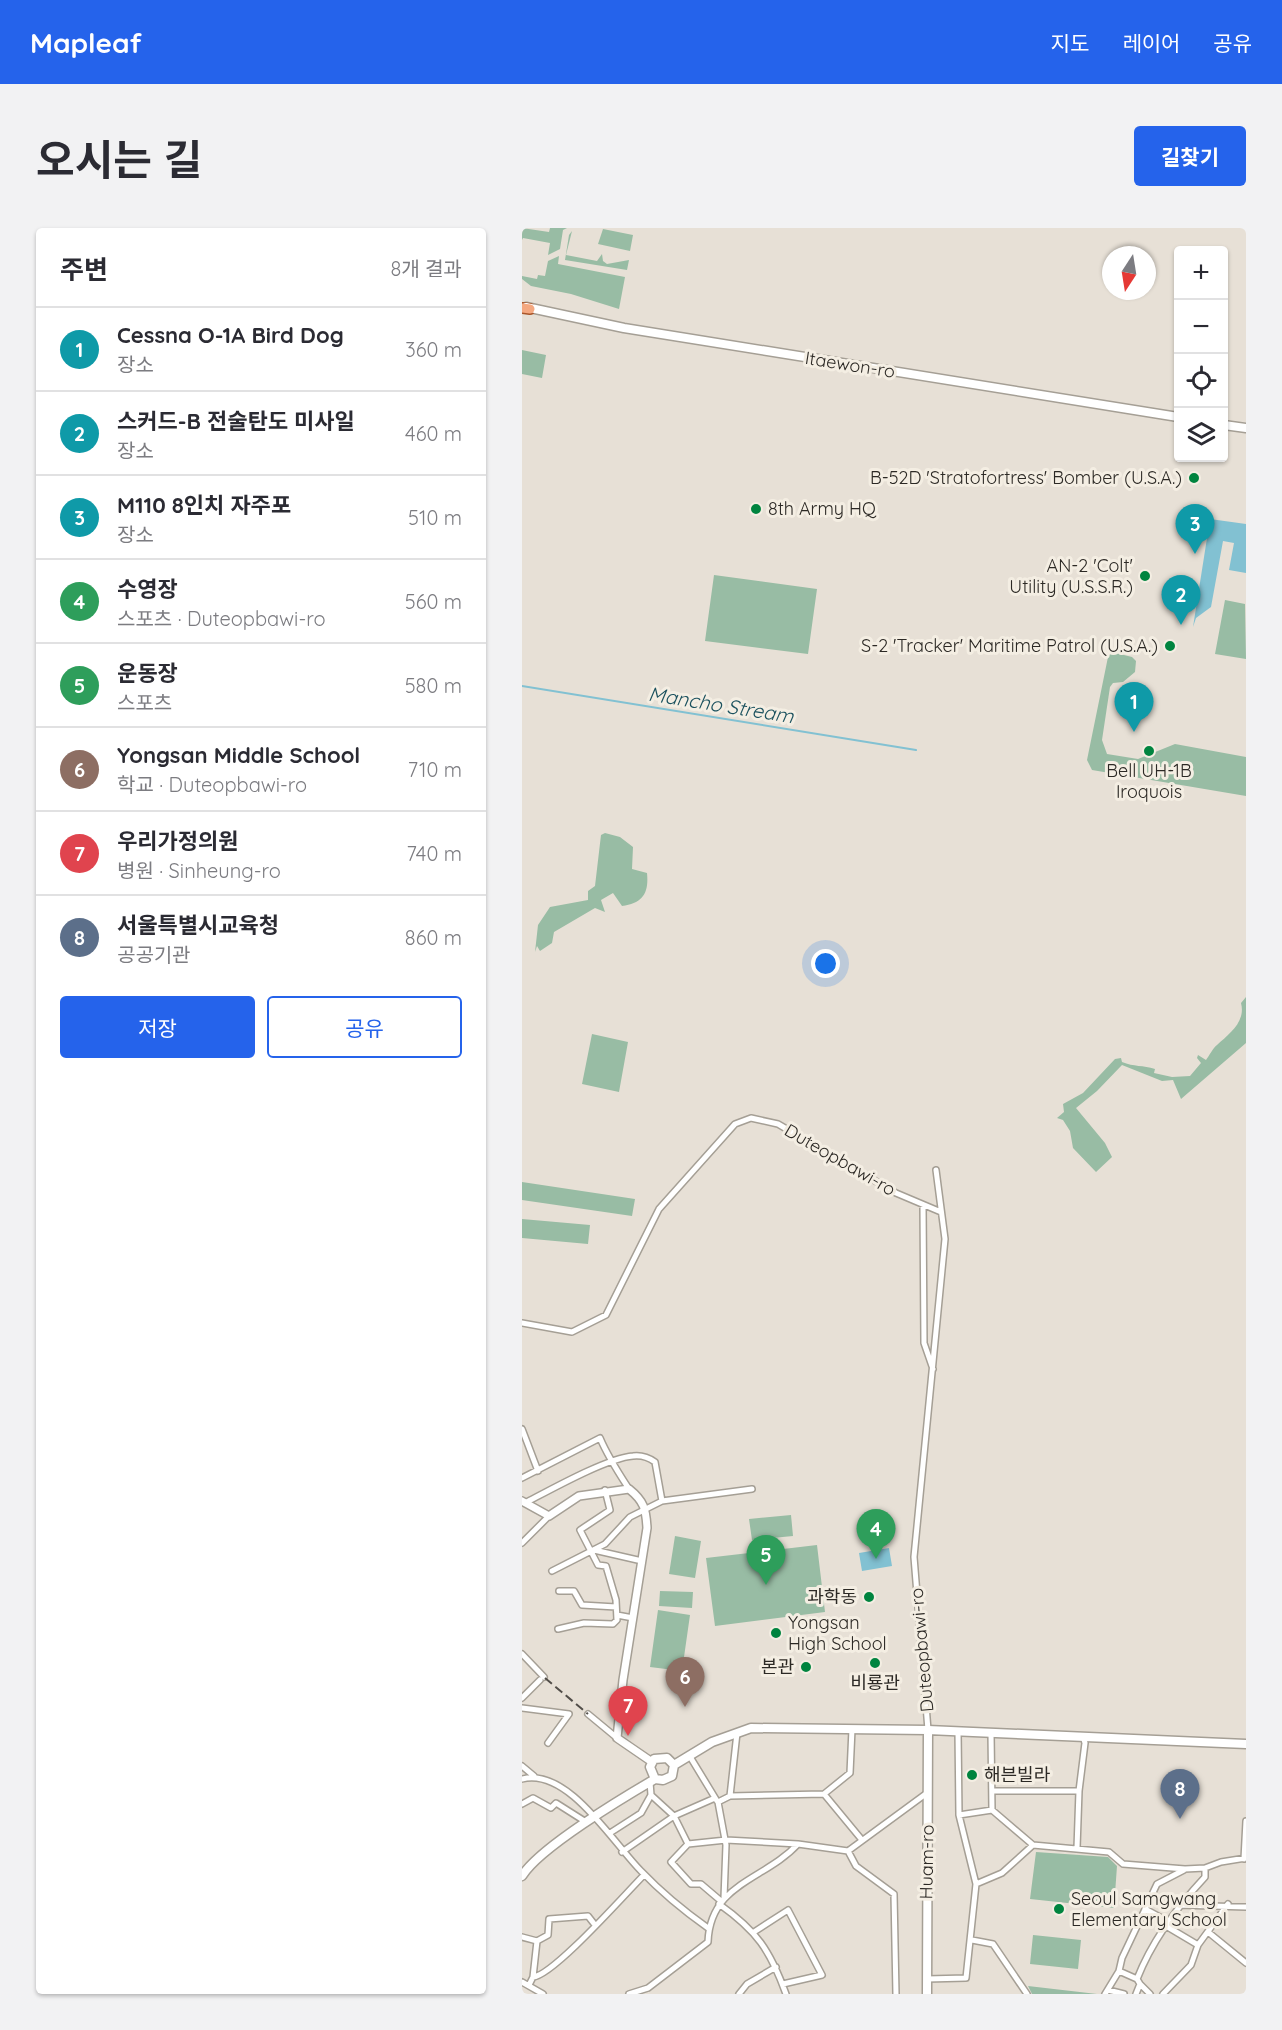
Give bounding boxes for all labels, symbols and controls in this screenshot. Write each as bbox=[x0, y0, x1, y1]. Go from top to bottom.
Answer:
text: Mapleaf bbox=[30, 25, 142, 60]
text: 지도 bbox=[1051, 30, 1089, 56]
text: 레이어 bbox=[1122, 30, 1180, 56]
text: 공유 bbox=[1213, 30, 1252, 56]
button: 길찾기 bbox=[1134, 126, 1246, 186]
text: 오시는 길 bbox=[36, 133, 202, 186]
north arrow bbox=[1102, 246, 1156, 300]
map controls bbox=[1174, 246, 1228, 462]
button: + bbox=[1174, 246, 1228, 300]
text: 주변 bbox=[60, 253, 108, 286]
text: 8개 결과 bbox=[391, 256, 462, 281]
button: − bbox=[1174, 300, 1228, 354]
text: Cessna O-1A Bird Dog bbox=[117, 321, 344, 349]
text: 1 bbox=[76, 337, 83, 362]
text: 360 m bbox=[405, 337, 462, 362]
street label: Itaewon-ro bbox=[803, 346, 897, 383]
text: 장소 bbox=[117, 352, 154, 377]
button: locate bbox=[1174, 354, 1228, 408]
text: 스커드-B 전술탄도 미사일 bbox=[117, 407, 355, 435]
button: layers bbox=[1174, 408, 1228, 462]
text: 2 bbox=[74, 421, 85, 446]
text: 460 m bbox=[405, 421, 462, 446]
text: 장소 bbox=[117, 438, 154, 463]
place label: B-52D 'Stratofortress' Bomber (U.S.A.) bbox=[870, 466, 1182, 489]
marker: B-52D 'Stratofortress' Bomber (U.S.A.) bbox=[1187, 471, 1201, 485]
text: M110 8인치 자주포 bbox=[117, 491, 291, 519]
place label: 8th Army HQ bbox=[768, 497, 877, 520]
marker: 8th Army HQ bbox=[749, 502, 763, 516]
pin: 3 bbox=[1176, 504, 1214, 554]
text: 3 bbox=[74, 505, 85, 530]
text: 510 m bbox=[408, 505, 462, 530]
text: 장소 bbox=[117, 522, 154, 547]
place label: AN-2 'Colt' Utility (U.S.S.R.) bbox=[1009, 554, 1133, 598]
marker: AN-2 'Colt' Utility (U.S.S.R.) bbox=[1138, 569, 1152, 583]
text: 수영장 bbox=[117, 575, 178, 603]
pin: 2 bbox=[1162, 576, 1200, 625]
text: 4 bbox=[74, 589, 85, 614]
text: 560 m bbox=[405, 589, 462, 614]
text: 스포츠 · Duteopbawi-ro bbox=[117, 606, 326, 631]
place label: S-2 'Tracker' Maritime Patrol (U.S.A.) bbox=[861, 634, 1158, 657]
marker: S-2 'Tracker' Maritime Patrol (U.S.A.) bbox=[1163, 639, 1177, 653]
text: 운동장 bbox=[117, 659, 178, 687]
text: 5 bbox=[74, 673, 85, 698]
text: 580 m bbox=[405, 673, 462, 698]
water label: Mancho Stream bbox=[647, 681, 796, 728]
pin: 1 bbox=[1114, 682, 1154, 732]
text: 스포츠 bbox=[117, 690, 172, 715]
text: Yongsan Middle School bbox=[117, 741, 360, 769]
marker: Bell UH-1B Iroquois bbox=[1142, 744, 1156, 758]
text: 6 bbox=[74, 757, 85, 782]
text: 710 m bbox=[408, 757, 462, 782]
place label: Bell UH-1B Iroquois bbox=[1106, 759, 1192, 803]
text: 학교 · Duteopbawi-ro bbox=[117, 772, 307, 797]
text: 우리가정의원 bbox=[117, 827, 238, 855]
text: 7 bbox=[74, 841, 85, 866]
text: 740 m bbox=[406, 841, 462, 866]
text: 병원 · Sinheung-ro bbox=[117, 858, 281, 883]
text: 서울특별시교육청 bbox=[117, 911, 279, 939]
text: 8 bbox=[74, 925, 85, 950]
text: 860 m bbox=[405, 925, 462, 950]
text: 공공기관 bbox=[117, 942, 191, 967]
your location bbox=[811, 949, 840, 978]
button: 저장 bbox=[60, 996, 255, 1058]
button: 공유 bbox=[267, 996, 462, 1058]
street label: Duteopbawi-ro bbox=[781, 1118, 900, 1201]
pin: 4 bbox=[856, 1510, 896, 1559]
pin: 5 bbox=[746, 1536, 786, 1585]
place label: 과학동 bbox=[807, 1585, 857, 1608]
street label: Duteopbawi-ro bbox=[905, 1587, 938, 1713]
marker: 과학동 bbox=[862, 1590, 876, 1604]
place label: Yongsan High School bbox=[788, 1611, 887, 1655]
marker: Yongsan High School bbox=[769, 1626, 783, 1640]
place label: 본관 bbox=[761, 1655, 794, 1678]
marker: 비룡관 bbox=[868, 1656, 882, 1670]
pin: 6 bbox=[666, 1658, 704, 1707]
marker: 본관 bbox=[799, 1660, 813, 1674]
place label: 비룡관 bbox=[850, 1671, 900, 1694]
pin: 7 bbox=[608, 1686, 648, 1736]
place label: 해븐빌라 bbox=[984, 1763, 1051, 1786]
marker: 해븐빌라 bbox=[965, 1768, 979, 1782]
pin: 8 bbox=[1160, 1770, 1200, 1819]
street label: Huam-ro bbox=[914, 1824, 939, 1900]
place label: Seoul Samgwang Elementary School bbox=[1071, 1887, 1227, 1931]
marker: Seoul Samgwang Elementary School bbox=[1052, 1902, 1066, 1916]

